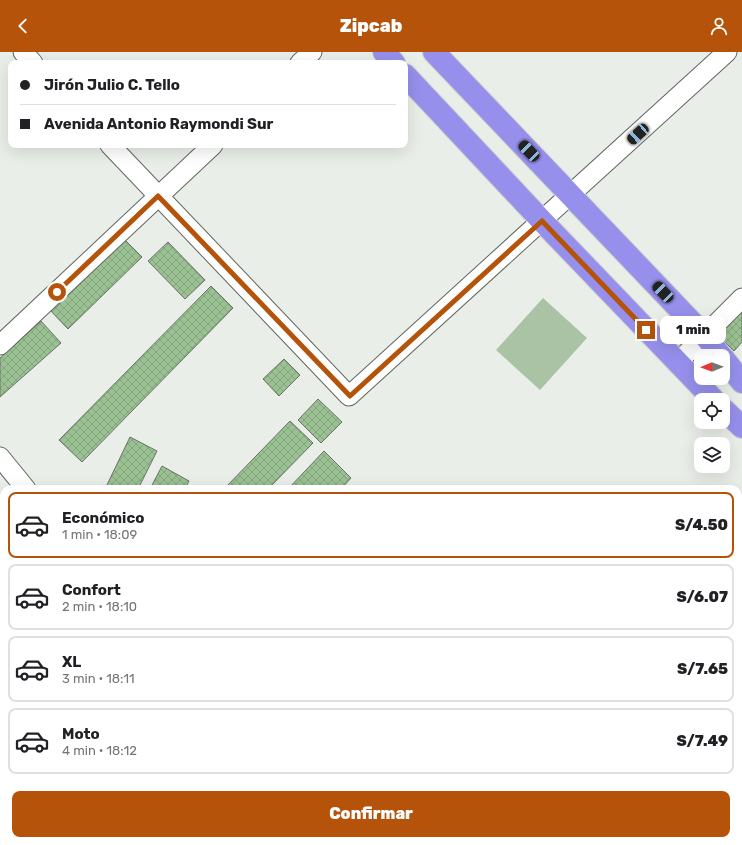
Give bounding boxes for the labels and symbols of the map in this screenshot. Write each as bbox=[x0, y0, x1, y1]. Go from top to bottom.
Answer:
car bbox=[625, 122, 651, 146]
car bbox=[516, 138, 542, 164]
car bbox=[650, 279, 676, 305]
route start bbox=[48, 283, 66, 301]
callout: 1 min bbox=[660, 316, 726, 344]
route end bbox=[637, 321, 655, 339]
north arrow bbox=[694, 349, 730, 385]

